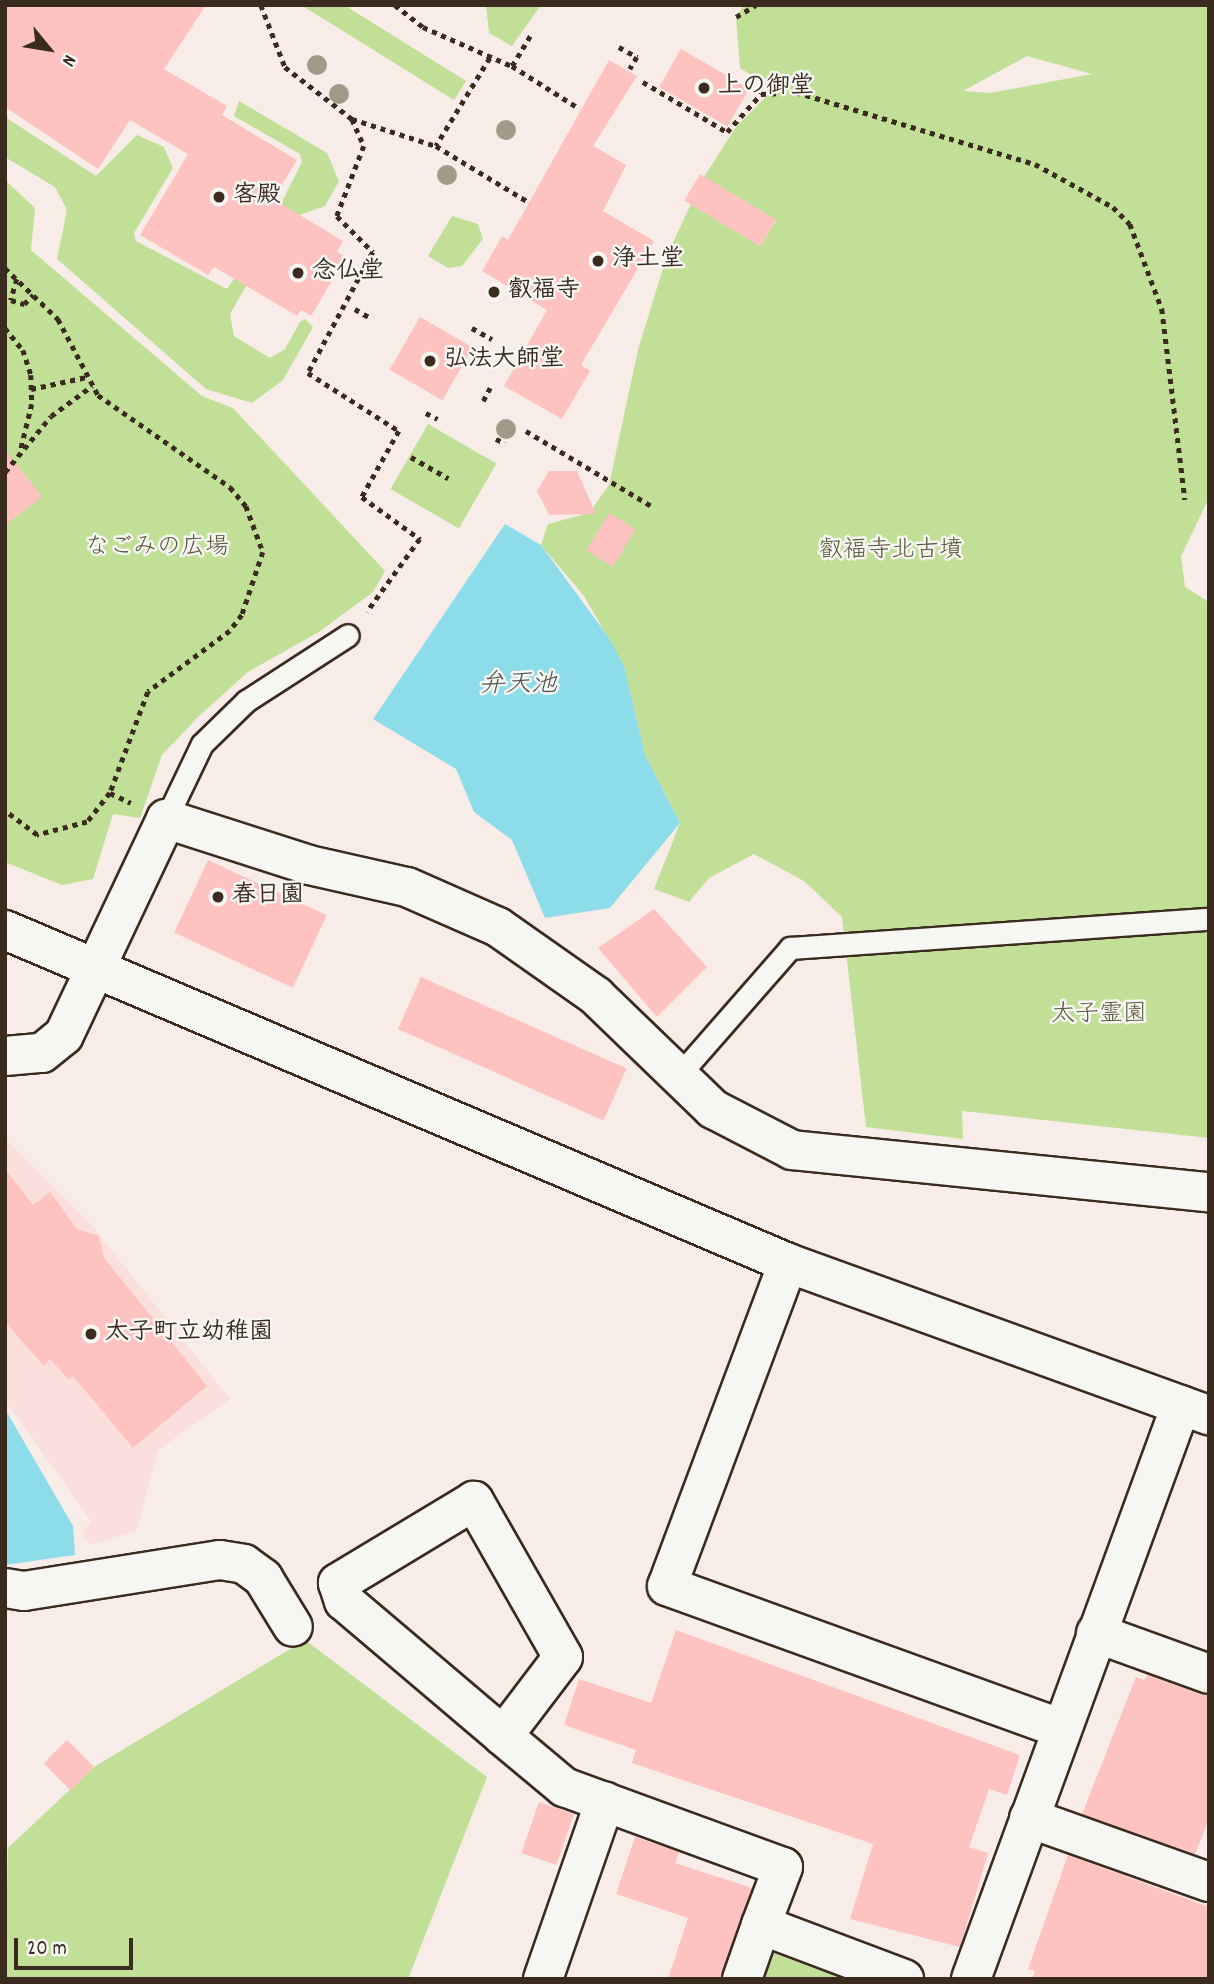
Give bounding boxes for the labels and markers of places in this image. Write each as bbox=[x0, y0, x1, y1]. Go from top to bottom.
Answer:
place label: 上の御堂 bbox=[718, 74, 814, 102]
marker: 上の御堂 bbox=[696, 80, 712, 96]
place label: 客殿 bbox=[233, 183, 281, 211]
marker: 客殿 bbox=[211, 189, 227, 205]
place label: 浄土堂 bbox=[612, 247, 684, 275]
marker: 浄土堂 bbox=[590, 253, 606, 269]
place label: 念仏堂 bbox=[312, 259, 384, 287]
marker: 念仏堂 bbox=[290, 265, 306, 281]
place label: 叡福寺 bbox=[508, 278, 580, 306]
marker: 叡福寺 bbox=[486, 284, 502, 300]
place label: 弘法大師堂 bbox=[444, 347, 564, 375]
marker: 弘法大師堂 bbox=[422, 353, 438, 369]
place label: 春日園 bbox=[232, 883, 304, 911]
marker: 春日園 bbox=[210, 889, 226, 905]
place label: 太子町立幼稚園 bbox=[105, 1320, 273, 1348]
marker: 太子町立幼稚園 bbox=[83, 1326, 99, 1342]

